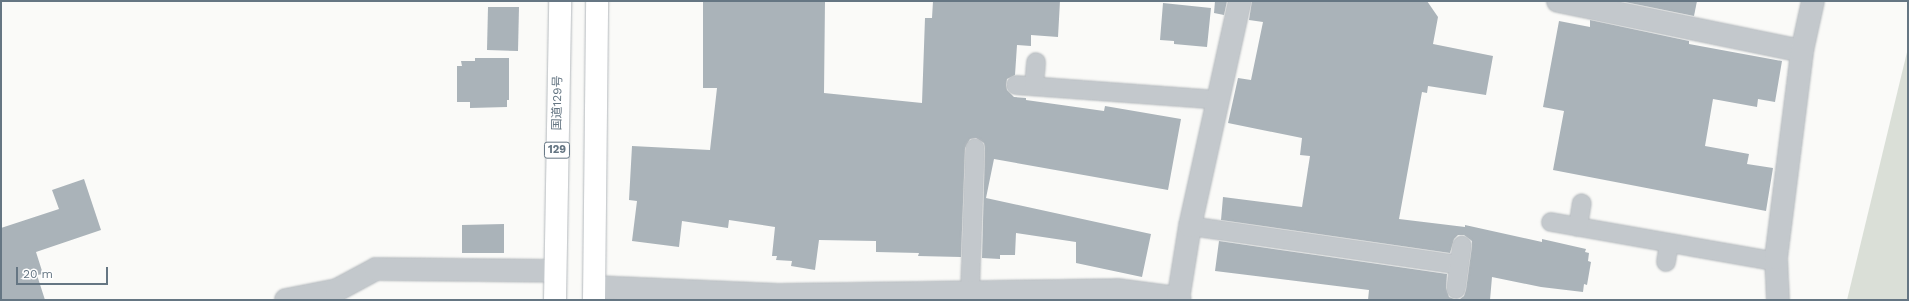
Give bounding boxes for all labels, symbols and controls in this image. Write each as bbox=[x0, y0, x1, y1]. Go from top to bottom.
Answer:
street label: 国道129号 bbox=[550, 75, 566, 131]
road number: 129 bbox=[543, 141, 571, 159]
scale bar bbox=[18, 259, 110, 285]
text: 20 m bbox=[23, 267, 53, 281]

